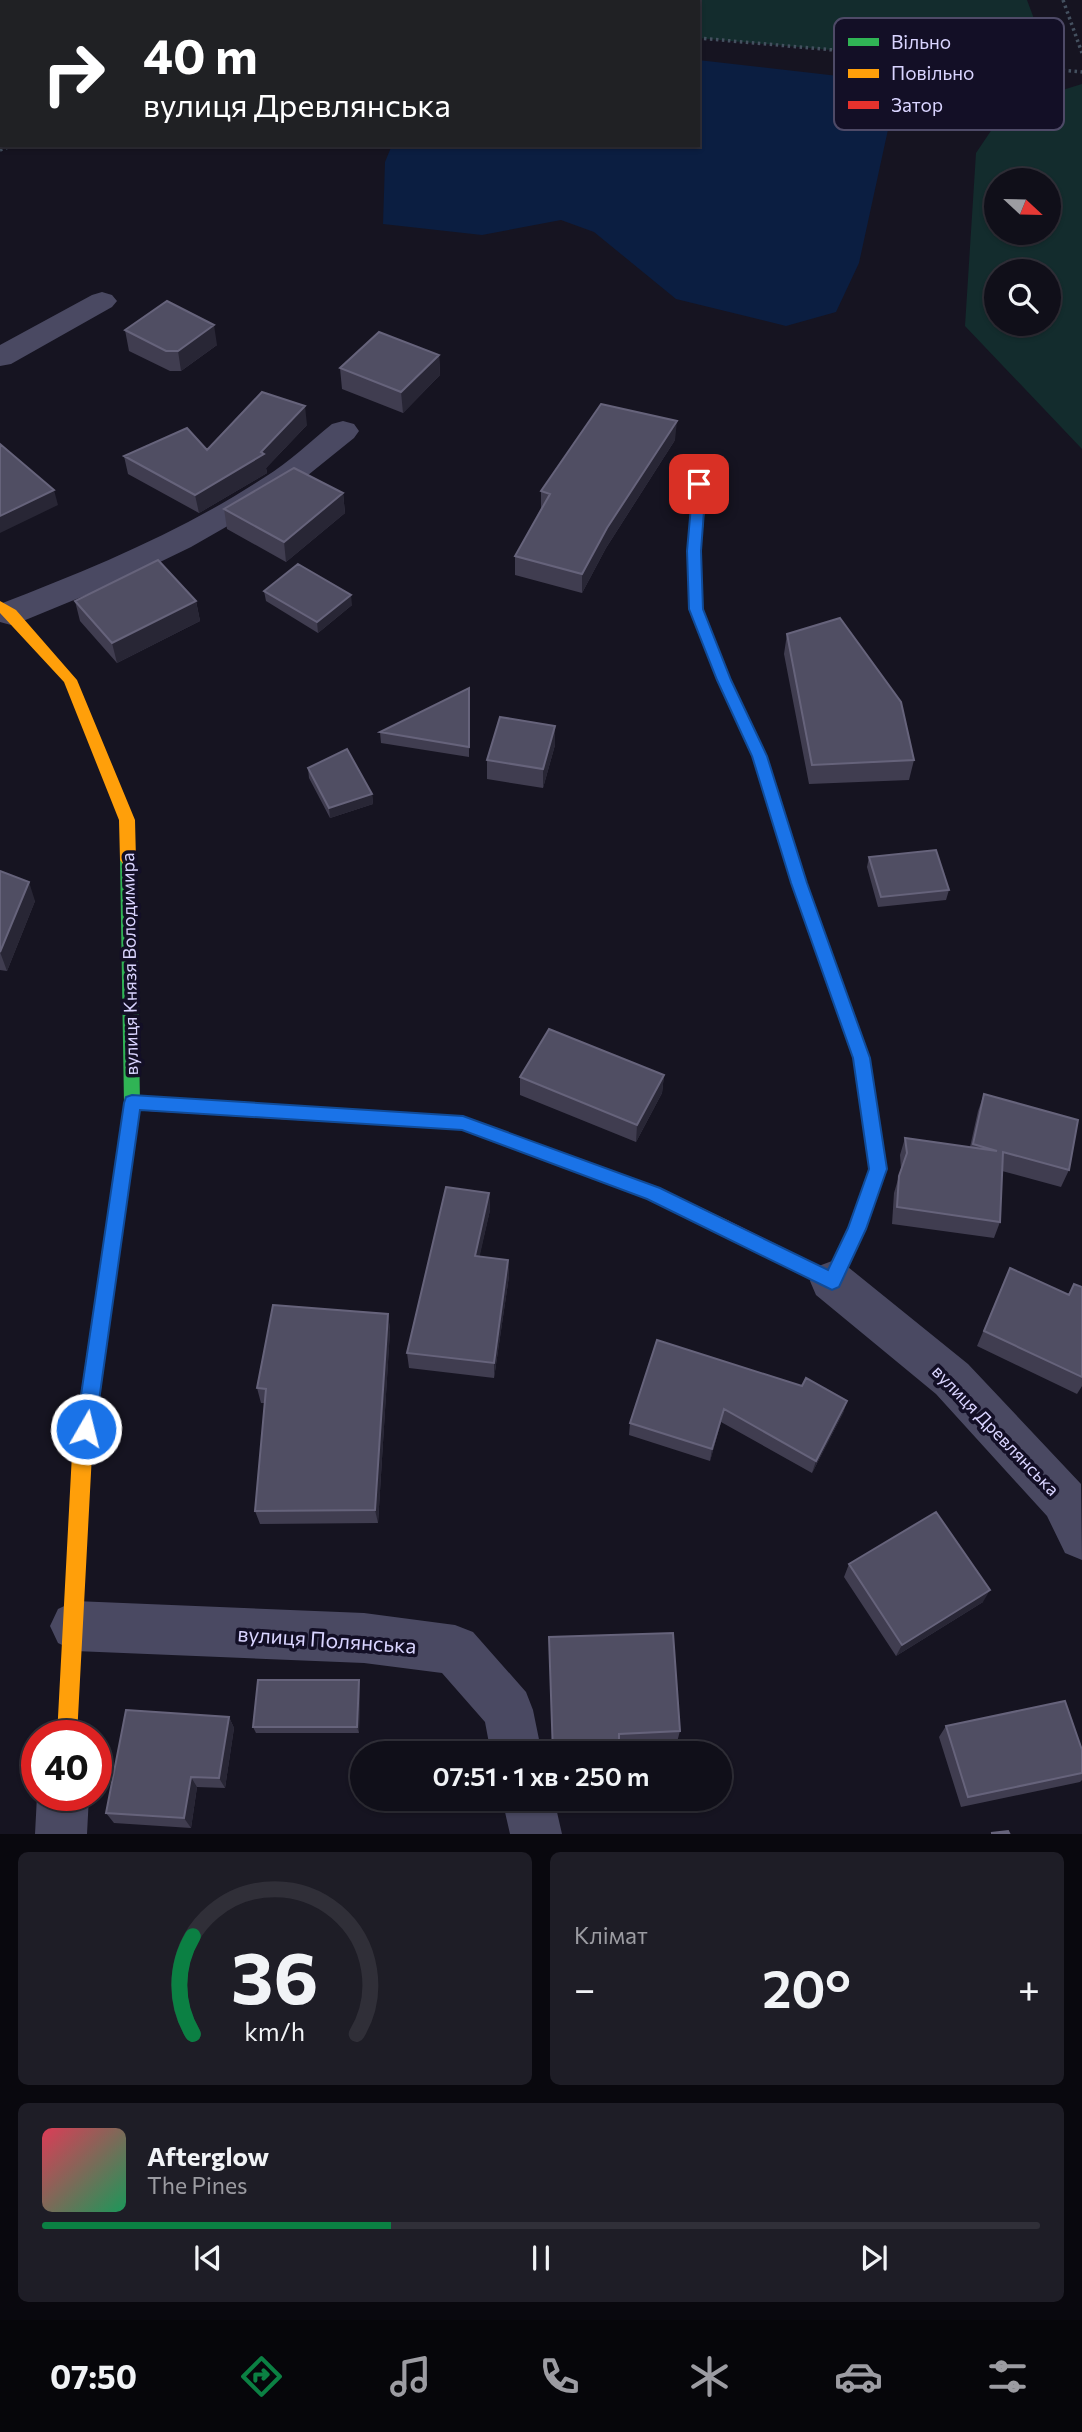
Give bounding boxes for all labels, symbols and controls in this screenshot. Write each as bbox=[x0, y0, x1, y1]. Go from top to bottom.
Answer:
legend bbox=[834, 18, 1064, 130]
text: 40 m bbox=[143, 24, 258, 84]
icon: right bbox=[28, 28, 119, 119]
text: Вільно bbox=[891, 30, 951, 53]
text: Повільно bbox=[891, 61, 974, 84]
text: вулиця Древлянська bbox=[143, 84, 451, 124]
text: Затор bbox=[891, 93, 943, 116]
north arrow bbox=[984, 168, 1060, 245]
map controls bbox=[984, 168, 1061, 336]
button: search bbox=[984, 259, 1061, 336]
pin bbox=[669, 454, 729, 514]
icon: arrive bbox=[680, 465, 718, 503]
street label: вулиця Князя Володимира bbox=[116, 852, 142, 1076]
street label: вулиця Древлянська bbox=[928, 1360, 1064, 1500]
position arrow bbox=[49, 1392, 123, 1466]
street label: вулиця Полянська bbox=[237, 1620, 417, 1658]
speed limit sign: 40 bbox=[21, 1720, 112, 1811]
text: 07:51 · 1 хв · 250 m bbox=[432, 1760, 650, 1791]
text: Клімат bbox=[574, 1921, 648, 1949]
text: 36 bbox=[231, 1931, 319, 2020]
text: 20° bbox=[762, 1955, 851, 2019]
text: − bbox=[574, 1964, 596, 2011]
text: + bbox=[1018, 1964, 1040, 2011]
text: km/h bbox=[245, 2016, 305, 2046]
text: Afterglow bbox=[147, 2140, 269, 2171]
text: The Pines bbox=[147, 2171, 248, 2199]
icon: previous bbox=[189, 2239, 227, 2277]
icon: pause bbox=[522, 2239, 560, 2277]
icon: next bbox=[855, 2239, 893, 2277]
icon: directions bbox=[237, 2352, 286, 2401]
icon: music bbox=[386, 2352, 435, 2401]
icon: phone bbox=[535, 2352, 584, 2401]
icon: climate bbox=[685, 2352, 734, 2401]
icon: car bbox=[834, 2352, 883, 2401]
icon: filters bbox=[983, 2352, 1032, 2401]
text: 07:50 bbox=[50, 2356, 137, 2396]

